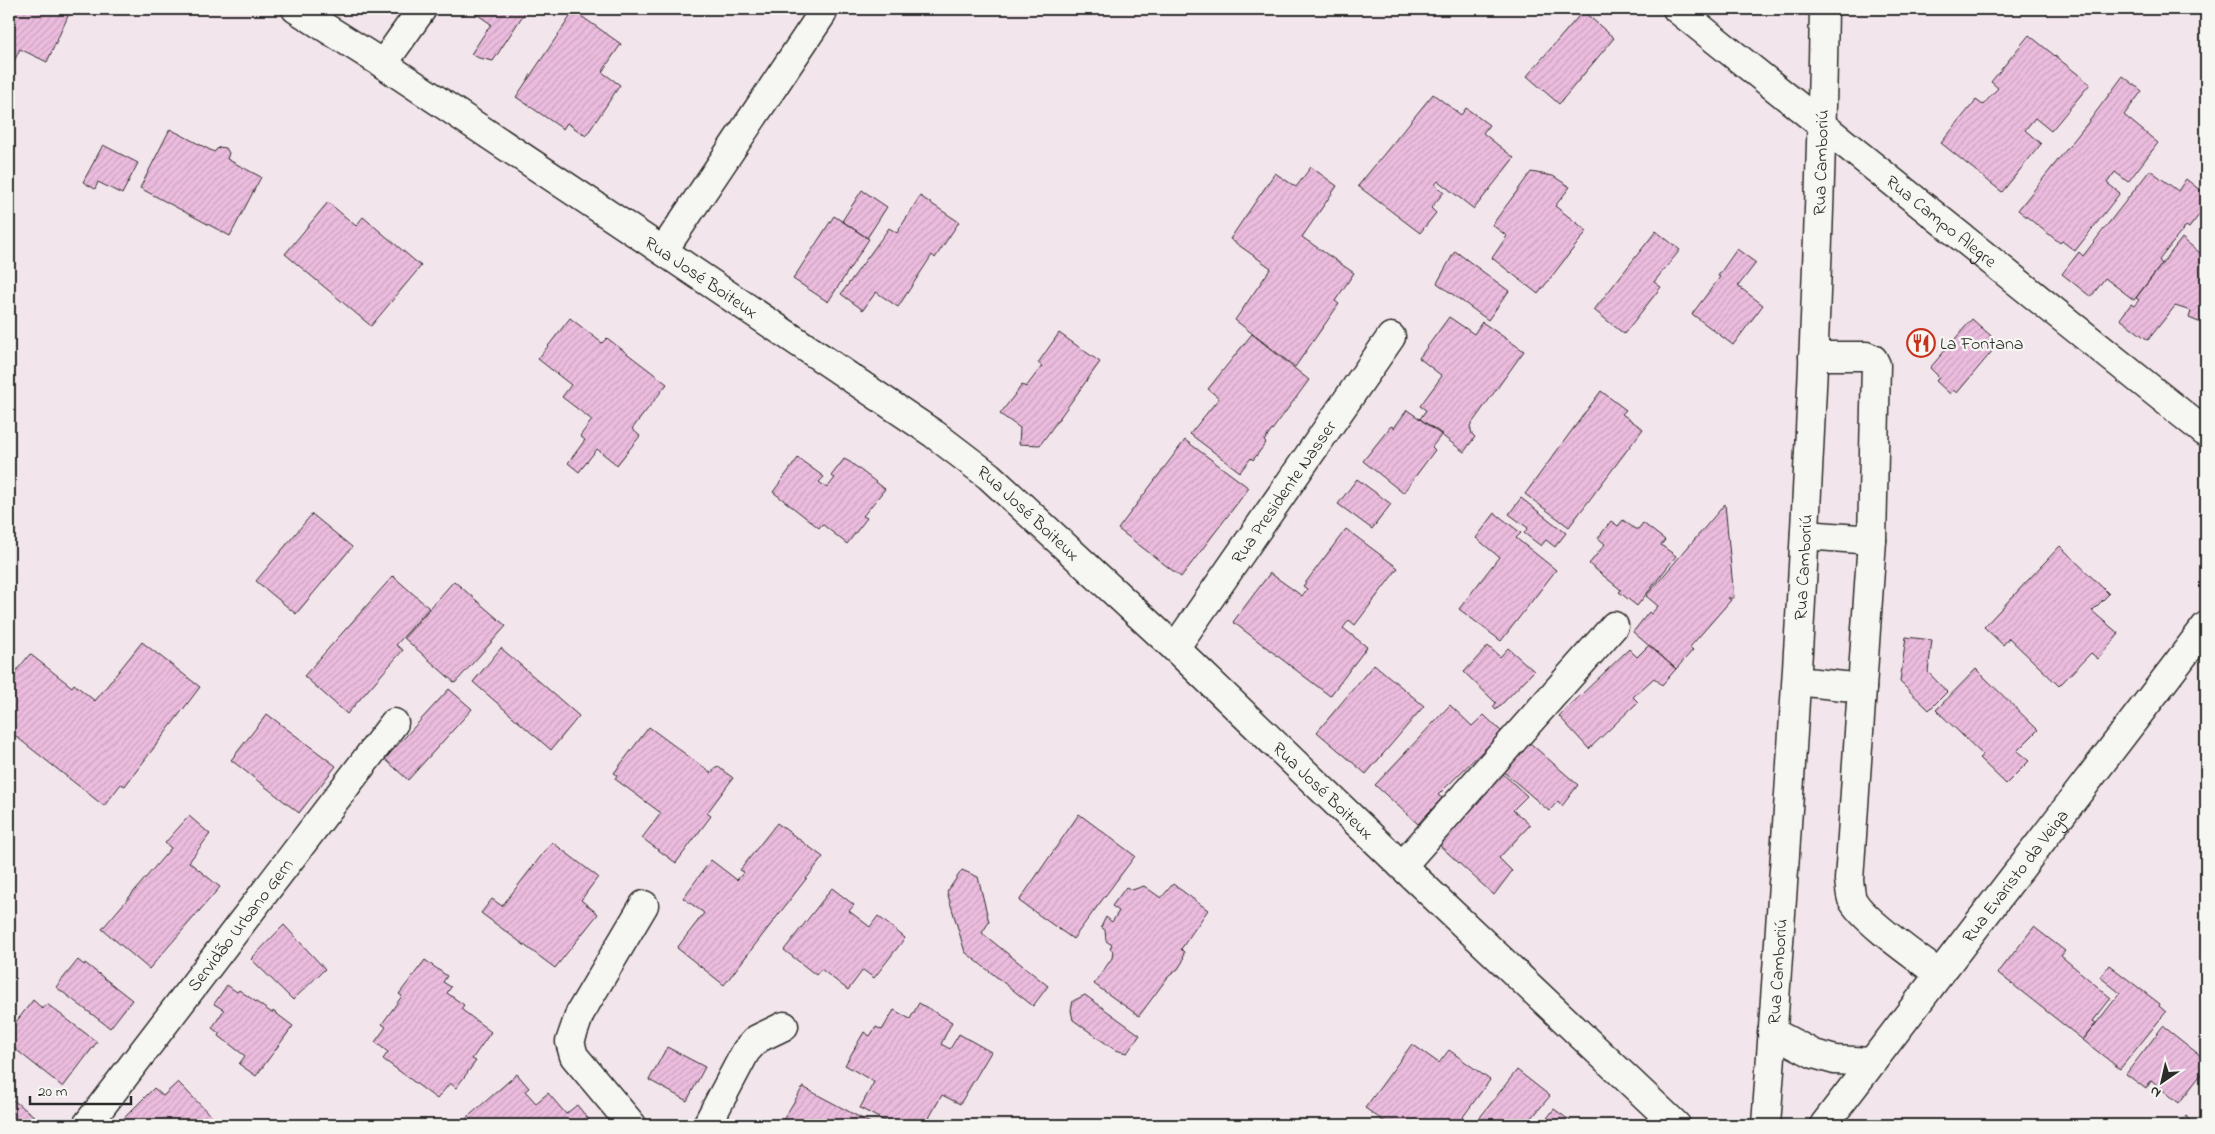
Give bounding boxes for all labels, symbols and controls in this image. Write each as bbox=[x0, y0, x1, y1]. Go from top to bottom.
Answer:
street label: Rua Camboriú bbox=[1808, 109, 1837, 216]
street label: Rua Campo Alegre bbox=[1879, 170, 2002, 276]
street label: Rua José Boiteux bbox=[639, 231, 762, 326]
restaurant icon: La Fontana bbox=[1906, 328, 1936, 358]
place label: La Fontana bbox=[1940, 332, 2024, 358]
street label: Rua Presidente Nasser bbox=[1226, 416, 1344, 570]
street label: Rua José Boiteux bbox=[971, 460, 1085, 568]
street label: Rua Camboriú bbox=[1789, 514, 1821, 621]
street label: Rua José Boiteux bbox=[1266, 737, 1379, 847]
street label: Rua Evaristo da Veiga bbox=[1957, 805, 2076, 949]
street label: Servidão Urbano Gern bbox=[182, 854, 301, 998]
street label: Rua Camboriú bbox=[1762, 918, 1796, 1025]
north arrow bbox=[2138, 1056, 2188, 1106]
scale bar bbox=[30, 1074, 131, 1106]
text: N bbox=[2146, 1080, 2165, 1103]
text: 20 m bbox=[38, 1081, 68, 1103]

